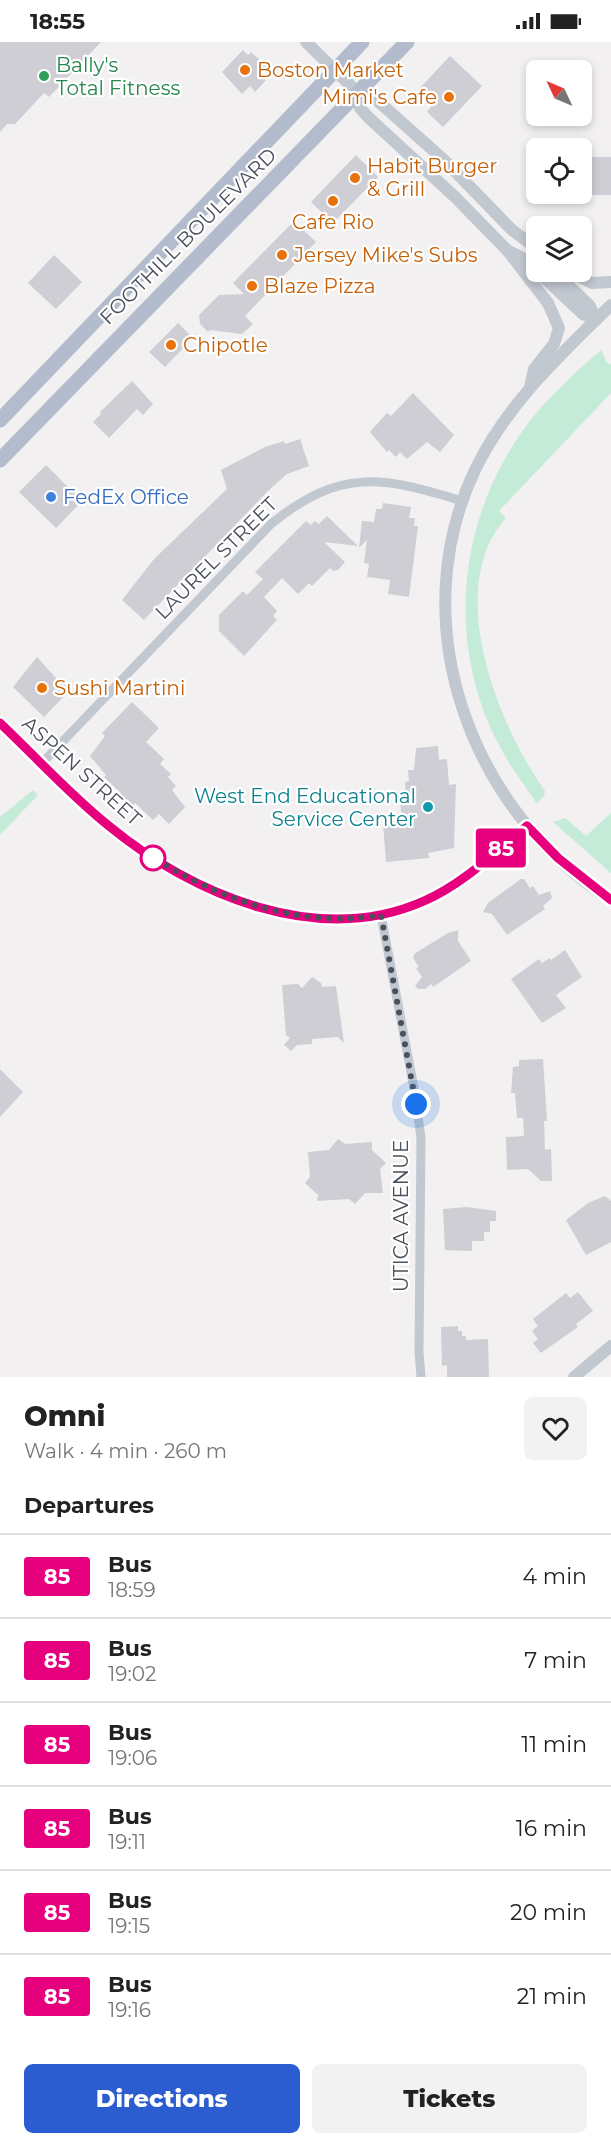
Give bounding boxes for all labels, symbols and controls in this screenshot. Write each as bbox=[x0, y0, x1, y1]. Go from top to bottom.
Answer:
text: 18:55 bbox=[30, 8, 85, 35]
place label: Bally's Total Fitness bbox=[56, 53, 180, 100]
place label: Boston Market bbox=[257, 58, 404, 82]
north arrow bbox=[526, 60, 592, 126]
map controls bbox=[526, 60, 592, 282]
marker: Boston Market bbox=[238, 63, 252, 77]
marker: Bally's Total Fitness bbox=[37, 69, 51, 83]
place label: Mimi's Cafe bbox=[322, 85, 437, 109]
marker: Mimi's Cafe bbox=[442, 90, 456, 104]
button: locate bbox=[526, 138, 592, 204]
street label: FOOTHILL BOULEVARD bbox=[95, 143, 281, 329]
place label: Habit Burger & Grill bbox=[367, 154, 497, 201]
marker: Habit Burger & Grill bbox=[348, 171, 362, 185]
marker: Cafe Rio bbox=[326, 194, 340, 208]
place label: Cafe Rio bbox=[292, 210, 374, 234]
button: layers bbox=[526, 216, 592, 282]
place label: Jersey Mike's Subs bbox=[293, 243, 478, 267]
marker: Jersey Mike's Subs bbox=[275, 248, 289, 262]
place label: Blaze Pizza bbox=[264, 274, 376, 298]
marker: Blaze Pizza bbox=[245, 279, 259, 293]
place label: Chipotle bbox=[183, 333, 268, 357]
marker: Chipotle bbox=[164, 338, 178, 352]
place label: FedEx Office bbox=[63, 485, 189, 509]
marker: FedEx Office bbox=[44, 490, 58, 504]
street label: LAUREL STREET bbox=[150, 492, 282, 624]
place label: Sushi Martini bbox=[54, 676, 185, 700]
marker: Sushi Martini bbox=[35, 681, 49, 695]
street label: ASPEN STREET bbox=[18, 711, 147, 831]
place label: West End Educational Service Center bbox=[194, 784, 416, 831]
marker: West End Educational Service Center bbox=[421, 800, 435, 814]
line badge: 85 bbox=[474, 828, 528, 868]
text: 85 bbox=[488, 836, 514, 861]
unlabelled marker bbox=[140, 845, 166, 871]
your location bbox=[401, 1089, 431, 1119]
street label: UTICA AVENUE bbox=[389, 1140, 413, 1292]
button: heart bbox=[524, 1397, 587, 1460]
text: Omni bbox=[24, 1399, 105, 1433]
text: Walk · 4 min · 260 m bbox=[24, 1439, 227, 1463]
text: Departures bbox=[24, 1492, 154, 1519]
text: Bus bbox=[108, 1551, 152, 1578]
text: 4 min bbox=[523, 1563, 587, 1590]
text: 85 bbox=[44, 1564, 70, 1589]
text: 18:59 bbox=[108, 1578, 156, 1602]
text: Bus bbox=[108, 1635, 152, 1662]
text: 7 min bbox=[524, 1647, 587, 1674]
text: 85 bbox=[44, 1648, 70, 1673]
text: 19:02 bbox=[108, 1662, 156, 1686]
text: Bus bbox=[108, 1719, 152, 1746]
text: 11 min bbox=[521, 1731, 587, 1758]
text: 85 bbox=[44, 1732, 70, 1757]
text: 19:06 bbox=[108, 1746, 157, 1770]
text: Bus bbox=[108, 1803, 152, 1830]
text: 16 min bbox=[516, 1815, 587, 1842]
text: 85 bbox=[44, 1816, 70, 1841]
text: 19:11 bbox=[108, 1830, 146, 1854]
text: Bus bbox=[108, 1887, 152, 1914]
text: 20 min bbox=[510, 1899, 587, 1926]
text: 85 bbox=[44, 1900, 70, 1925]
text: 19:15 bbox=[108, 1914, 150, 1938]
text: Bus bbox=[108, 1971, 152, 1998]
text: 21 min bbox=[517, 1983, 587, 2010]
text: 85 bbox=[44, 1984, 70, 2009]
text: 19:16 bbox=[108, 1998, 151, 2022]
button: Directions bbox=[24, 2064, 300, 2133]
button: Tickets bbox=[312, 2064, 587, 2133]

